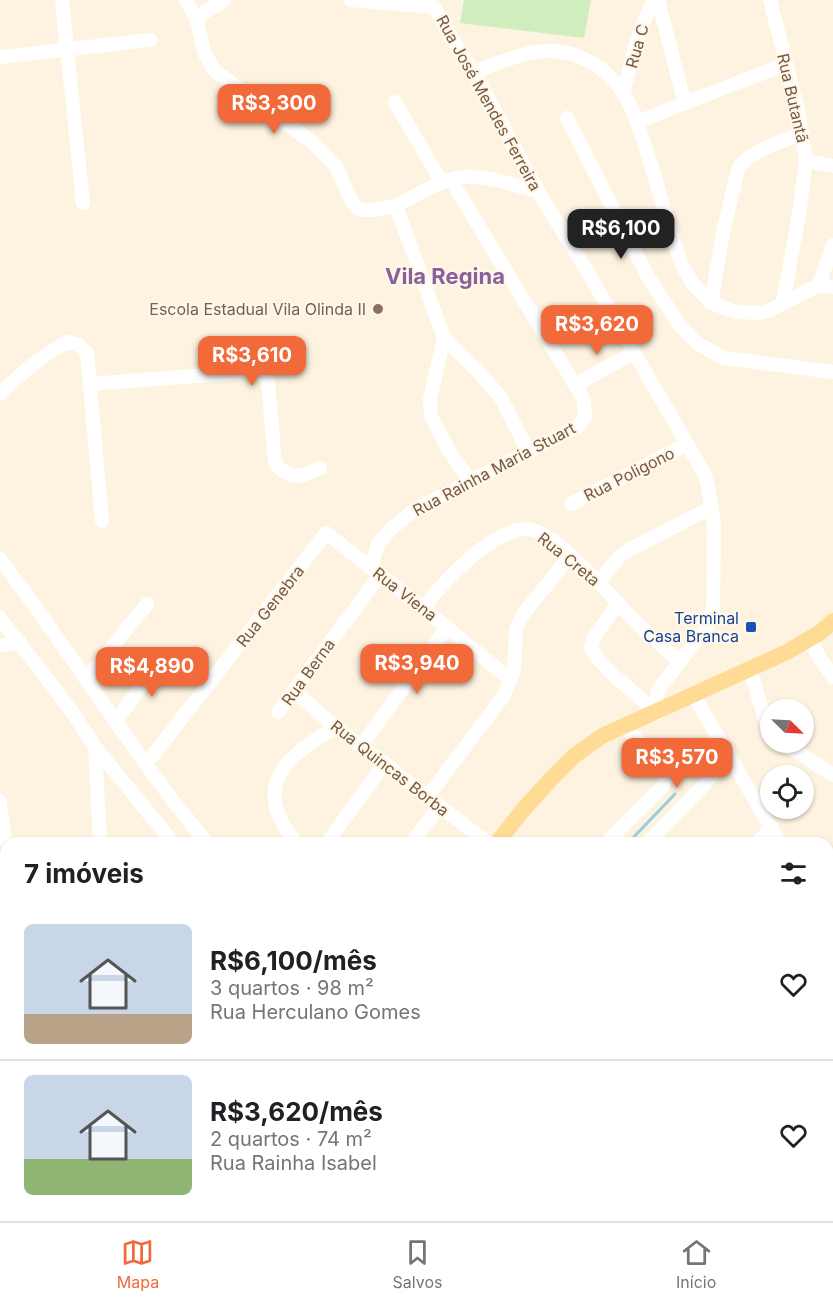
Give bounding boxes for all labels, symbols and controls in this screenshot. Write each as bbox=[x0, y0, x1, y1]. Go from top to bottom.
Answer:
street label: Rua José Mendes Ferreira bbox=[432, 12, 546, 194]
street label: Rua C bbox=[621, 22, 653, 70]
street label: Rua Butantã bbox=[773, 51, 813, 145]
pin: R$3,300 bbox=[219, 84, 329, 135]
text: R$3,300 bbox=[232, 91, 316, 115]
pin: R$6,100 bbox=[566, 209, 676, 260]
text: R$6,100 bbox=[581, 216, 661, 240]
district label: Vila Regina bbox=[385, 263, 505, 289]
place label: Escola Estadual Vila Olinda II bbox=[149, 299, 366, 319]
marker: Escola Estadual Vila Olinda II bbox=[371, 302, 385, 316]
pin: R$3,620 bbox=[542, 305, 652, 356]
text: R$3,620 bbox=[555, 312, 639, 336]
pin: R$3,610 bbox=[197, 336, 307, 387]
text: R$3,610 bbox=[212, 343, 292, 367]
street label: Rua Rainha Maria Stuart bbox=[409, 418, 579, 520]
street label: Rua Poligono bbox=[580, 443, 678, 505]
street label: Rua Creta bbox=[534, 528, 604, 590]
street label: Rua Genebra bbox=[232, 561, 308, 651]
street label: Rua Viena bbox=[369, 563, 441, 625]
place label: Terminal Casa Branca bbox=[643, 608, 739, 646]
marker: Terminal Casa Branca bbox=[744, 620, 758, 634]
street label: Rua Berna bbox=[277, 635, 339, 709]
pin: R$3,940 bbox=[362, 644, 472, 695]
pin: R$4,890 bbox=[97, 647, 207, 698]
text: R$3,940 bbox=[374, 651, 460, 675]
text: R$4,890 bbox=[110, 654, 194, 678]
north arrow bbox=[760, 699, 814, 753]
map controls bbox=[760, 699, 814, 819]
street label: Rua Quincas Borba bbox=[327, 716, 453, 820]
pin: R$3,570 bbox=[622, 738, 732, 789]
text: R$3,570 bbox=[636, 745, 718, 769]
button: locate bbox=[760, 765, 814, 819]
icon: filters bbox=[777, 857, 810, 890]
text: 7 imóveis bbox=[24, 858, 144, 889]
text: R$6,100/mês bbox=[210, 945, 377, 976]
icon: home bbox=[72, 948, 144, 1020]
icon: heart bbox=[777, 968, 810, 1001]
text: 3 quartos · 98 m² bbox=[210, 976, 374, 1000]
text: Rua Herculano Gomes bbox=[210, 1000, 421, 1024]
text: R$3,620/mês bbox=[210, 1096, 383, 1127]
icon: home bbox=[72, 1099, 144, 1171]
icon: heart bbox=[777, 1119, 810, 1152]
text: 2 quartos · 74 m² bbox=[210, 1127, 372, 1151]
text: Rua Rainha Isabel bbox=[210, 1151, 377, 1175]
tab: Mapa bbox=[117, 1236, 159, 1292]
tab: Salvos bbox=[393, 1236, 443, 1292]
tab: Início bbox=[676, 1236, 716, 1292]

